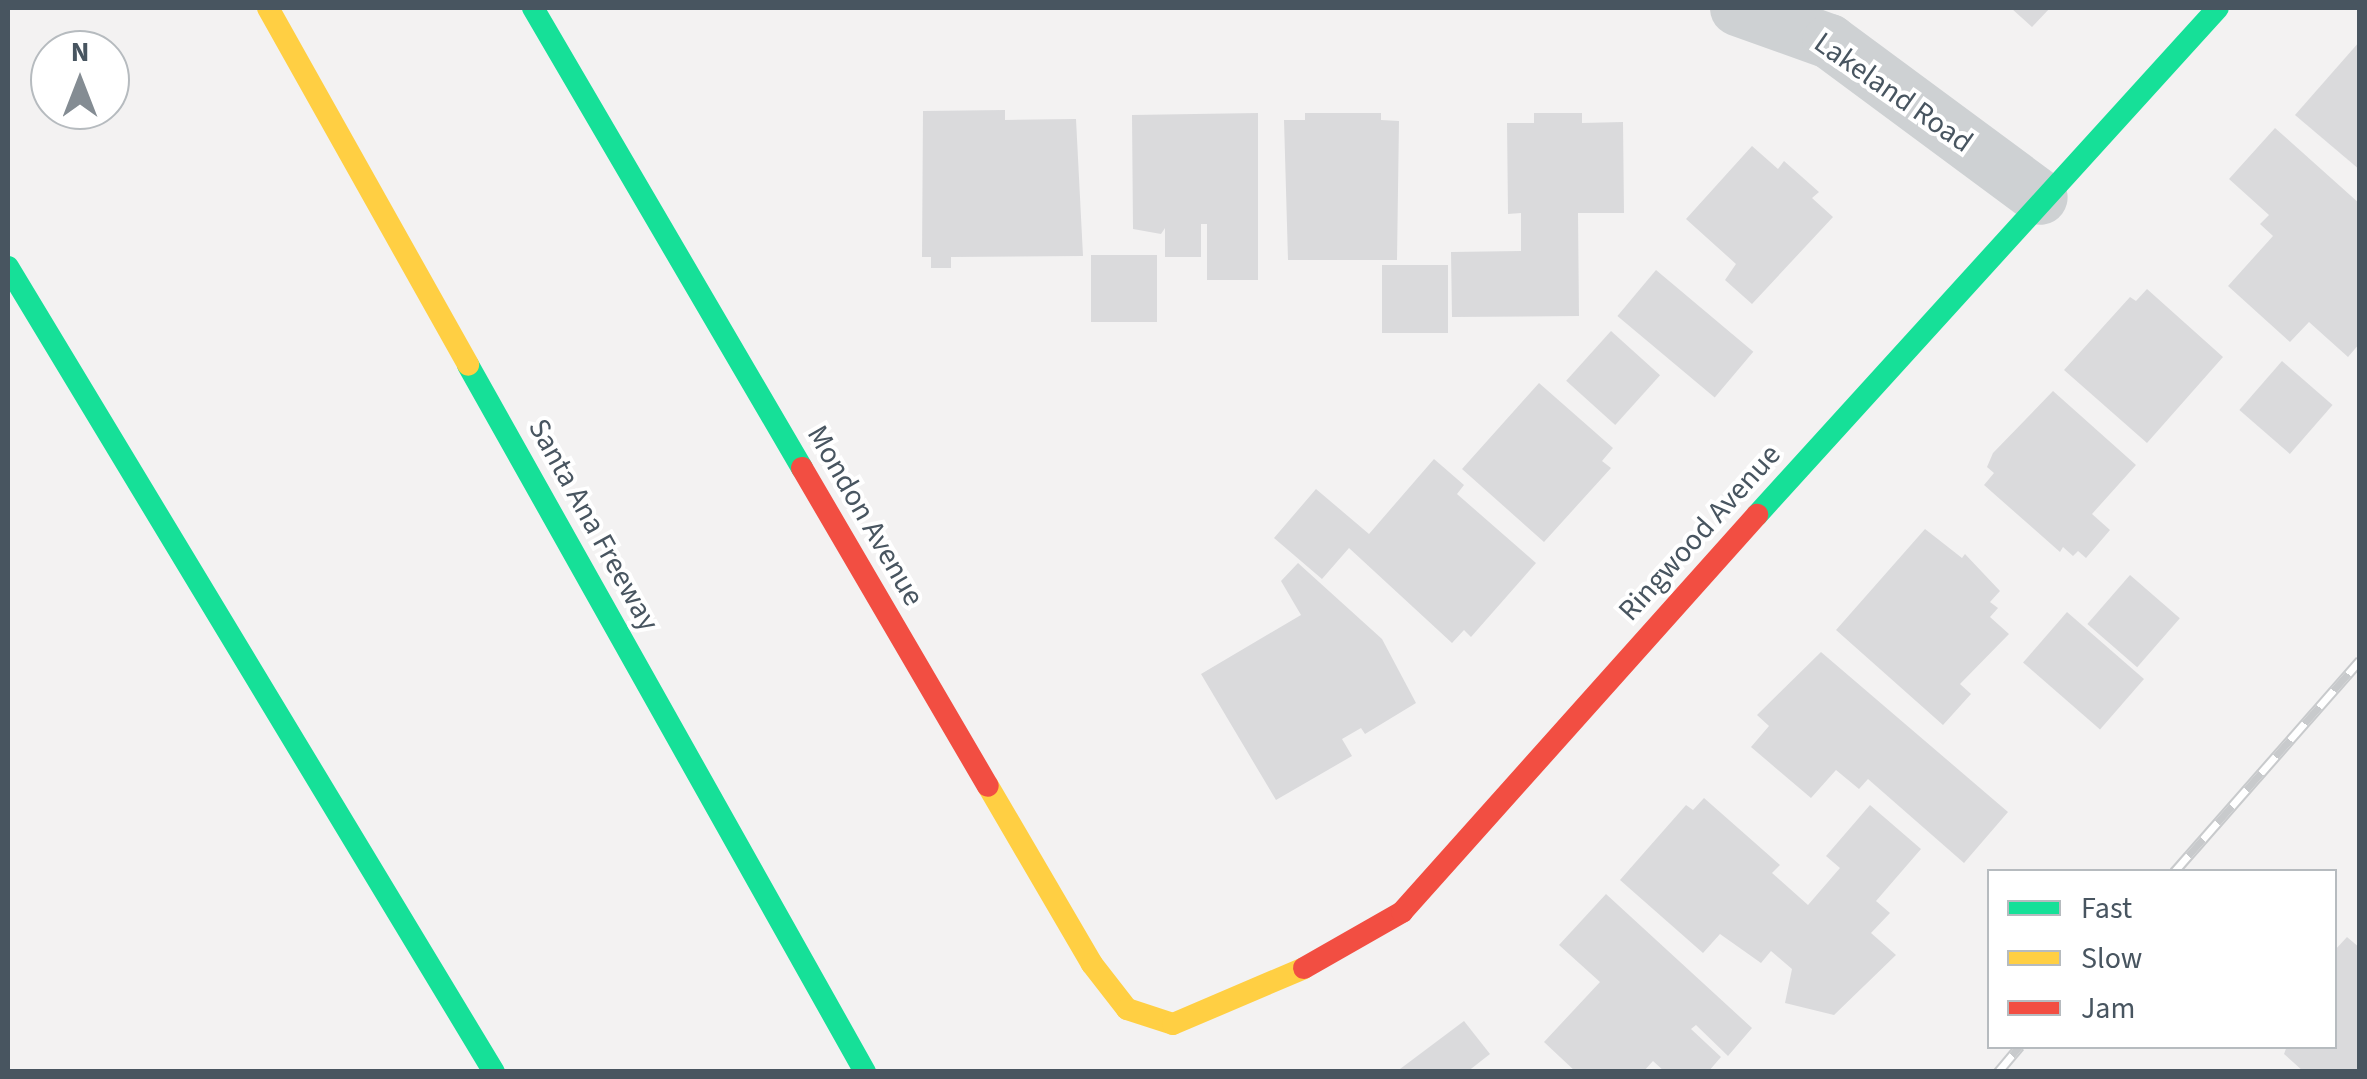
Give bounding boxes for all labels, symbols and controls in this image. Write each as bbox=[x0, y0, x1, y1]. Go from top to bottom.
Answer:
street label: Lakeland Road bbox=[1807, 25, 1979, 161]
north arrow bbox=[30, 30, 130, 130]
text: N bbox=[71, 32, 89, 72]
street label: Santa Ana Freeway bbox=[520, 413, 666, 637]
street label: Mondon Avenue bbox=[799, 419, 931, 613]
street label: Ringwood Avenue bbox=[1611, 437, 1789, 629]
legend bbox=[1987, 869, 2337, 1049]
text: Fast bbox=[2081, 887, 2132, 930]
text: Slow bbox=[2081, 937, 2142, 980]
text: Jam bbox=[2081, 987, 2135, 1030]

